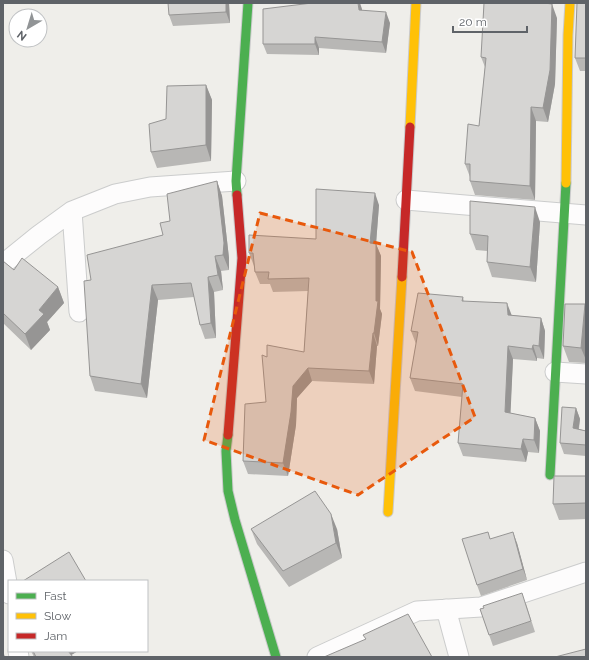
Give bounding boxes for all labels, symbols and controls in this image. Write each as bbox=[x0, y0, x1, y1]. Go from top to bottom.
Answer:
north arrow bbox=[8, 8, 48, 48]
scale bar bbox=[453, 8, 527, 34]
text: 20 m bbox=[459, 15, 487, 29]
text: N bbox=[15, 28, 29, 43]
legend bbox=[8, 580, 148, 652]
text: Fast bbox=[44, 589, 67, 603]
text: Slow bbox=[44, 609, 71, 623]
text: Jam bbox=[44, 629, 67, 643]

